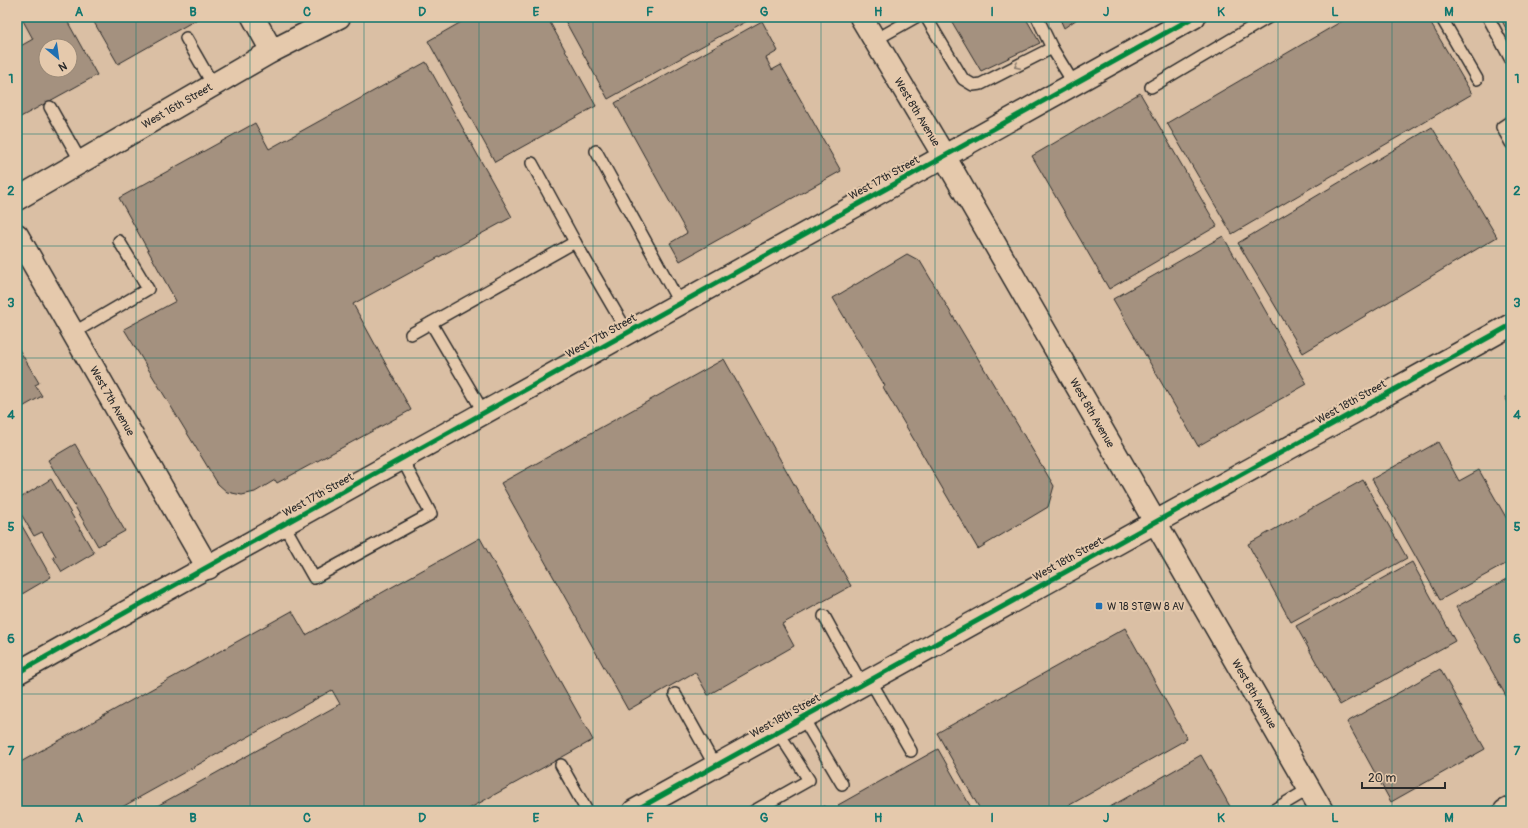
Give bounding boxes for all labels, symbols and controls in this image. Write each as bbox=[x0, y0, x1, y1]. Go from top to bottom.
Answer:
text: A bbox=[75, 4, 84, 20]
text: B bbox=[189, 4, 197, 20]
text: C bbox=[303, 4, 311, 20]
text: D bbox=[418, 4, 426, 20]
text: E bbox=[533, 4, 540, 20]
text: F bbox=[646, 4, 654, 20]
text: G bbox=[760, 4, 769, 20]
text: H bbox=[874, 4, 882, 20]
text: I bbox=[990, 4, 994, 20]
text: J bbox=[1103, 4, 1109, 20]
text: K bbox=[1217, 4, 1225, 20]
text: L bbox=[1331, 4, 1339, 20]
text: M bbox=[1444, 4, 1454, 20]
north arrow bbox=[38, 38, 78, 78]
text: N bbox=[56, 59, 69, 74]
one-way arrow bbox=[1014, 61, 1021, 68]
text: 1 bbox=[8, 71, 14, 87]
text: 1 bbox=[1514, 71, 1520, 87]
street label: West 8th Avenue bbox=[891, 75, 943, 149]
street label: West 16th Street bbox=[140, 80, 215, 131]
street label: West 17th Street bbox=[847, 153, 922, 203]
text: 2 bbox=[7, 183, 15, 199]
text: 2 bbox=[1513, 183, 1521, 199]
text: 3 bbox=[7, 295, 15, 311]
text: 3 bbox=[1513, 295, 1521, 311]
street label: West 17th Street bbox=[564, 311, 639, 361]
street label: West 7th Avenue bbox=[87, 364, 137, 439]
street label: West 8th Avenue bbox=[1067, 376, 1117, 450]
street label: West 18th Street bbox=[1314, 377, 1389, 427]
text: 4 bbox=[7, 407, 15, 423]
text: 4 bbox=[1513, 407, 1521, 423]
street label: West 17th Street bbox=[281, 470, 356, 520]
text: 5 bbox=[7, 519, 15, 535]
text: 5 bbox=[1513, 519, 1521, 535]
street label: West 18th Street bbox=[1031, 534, 1106, 584]
place label: W 18 ST@W 8 AV bbox=[1107, 600, 1184, 613]
marker: W 18 ST@W 8 AV bbox=[1094, 601, 1104, 611]
text: 6 bbox=[7, 631, 15, 647]
text: 6 bbox=[1513, 631, 1521, 647]
street label: West 8th Avenue bbox=[1229, 657, 1279, 731]
street label: West 18th Street bbox=[748, 691, 823, 741]
text: 7 bbox=[8, 743, 15, 759]
text: 7 bbox=[1514, 743, 1521, 759]
scale bar bbox=[1362, 764, 1445, 790]
text: 20 m bbox=[1368, 771, 1397, 786]
text: A bbox=[75, 810, 84, 826]
text: B bbox=[189, 810, 197, 826]
text: C bbox=[303, 810, 311, 826]
text: D bbox=[418, 810, 426, 826]
text: E bbox=[533, 810, 540, 826]
text: F bbox=[646, 810, 654, 826]
text: G bbox=[760, 810, 769, 826]
text: H bbox=[874, 810, 882, 826]
text: I bbox=[990, 810, 994, 826]
text: J bbox=[1103, 810, 1109, 826]
text: K bbox=[1217, 810, 1225, 826]
text: L bbox=[1331, 810, 1339, 826]
text: M bbox=[1444, 810, 1454, 826]

